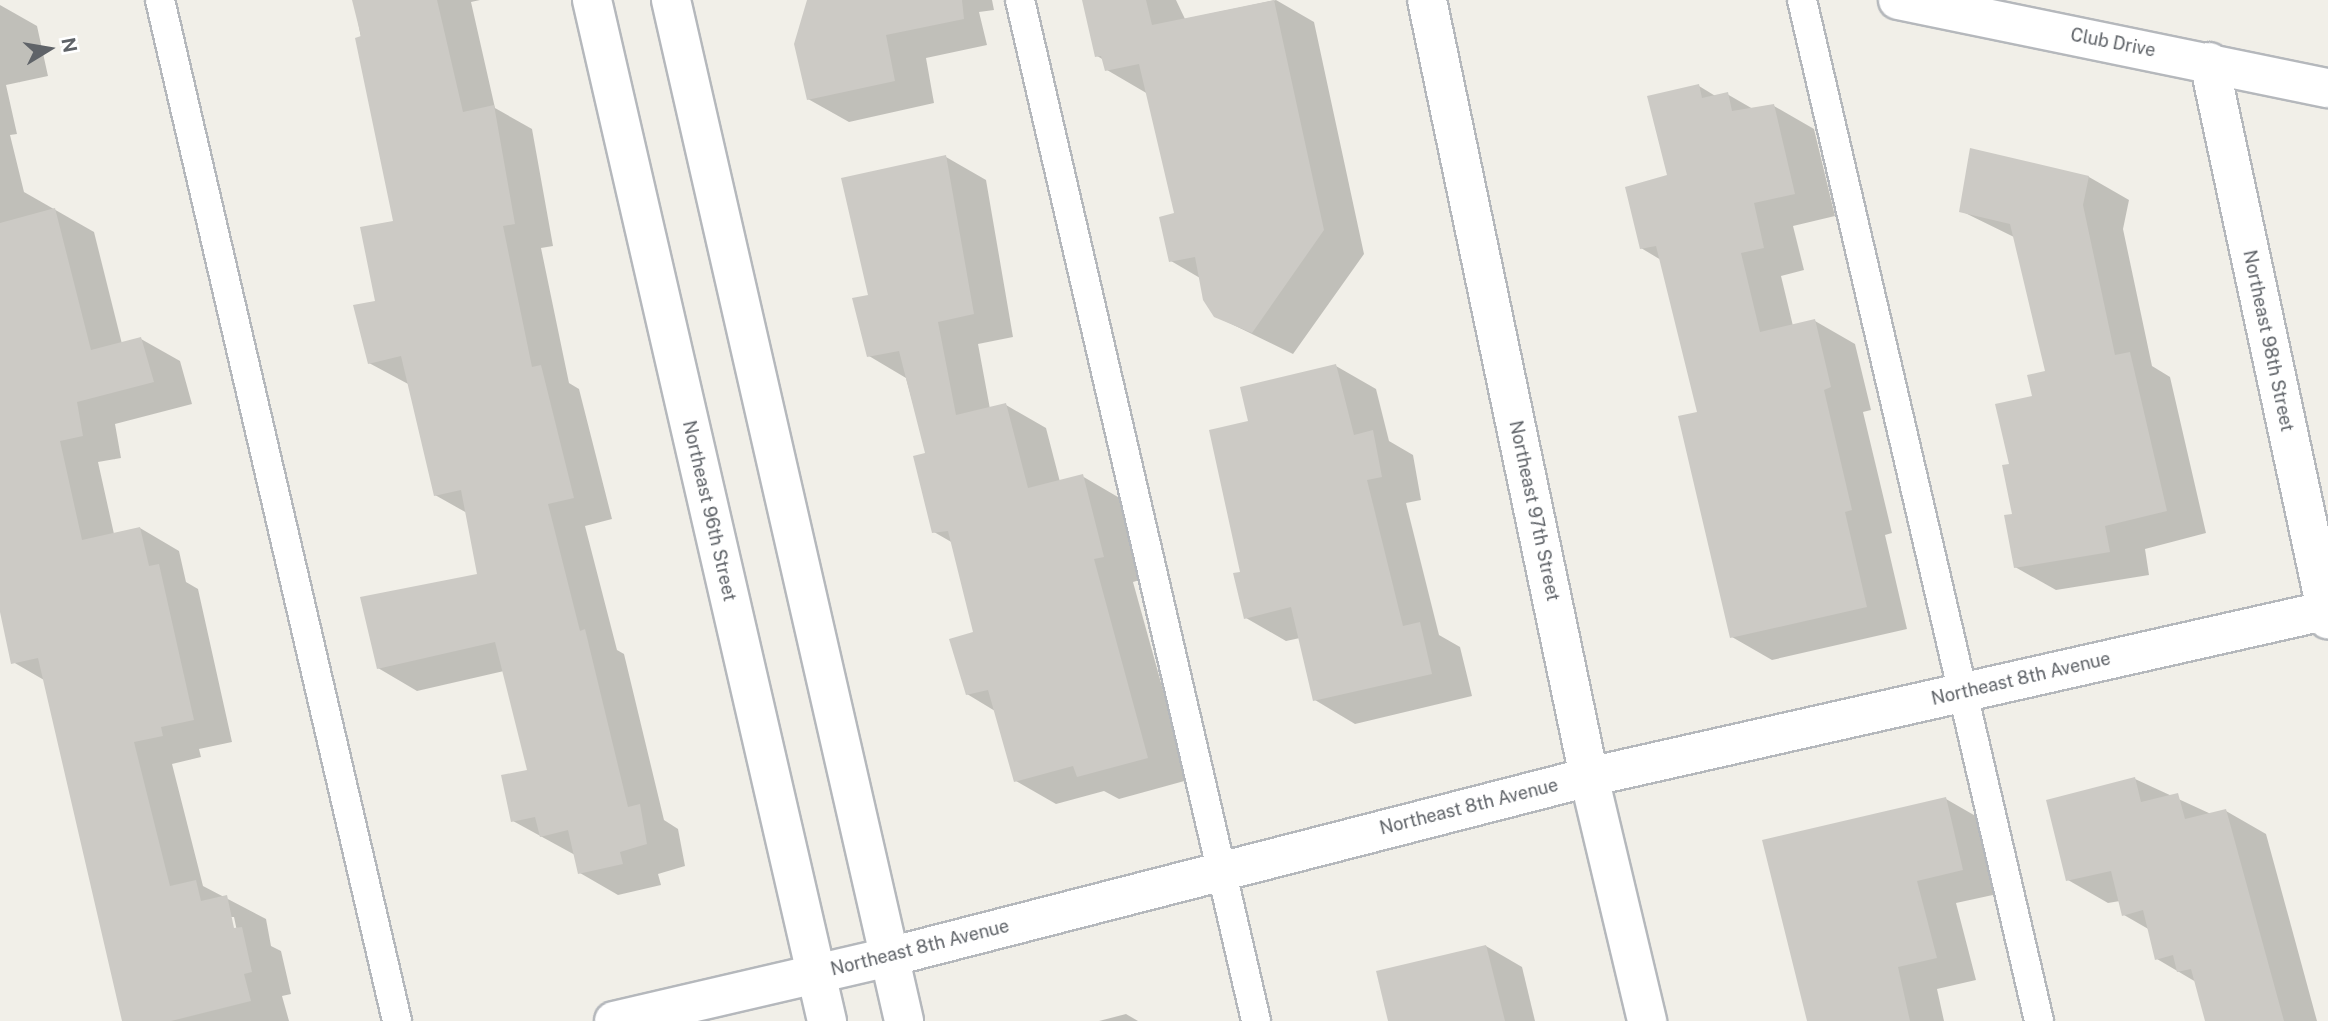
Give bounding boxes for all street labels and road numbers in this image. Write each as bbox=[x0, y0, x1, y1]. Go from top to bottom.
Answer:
street label: Club Drive bbox=[2069, 24, 2157, 62]
street label: Northeast 98th Street bbox=[2238, 248, 2298, 434]
street label: Northeast 96th Street bbox=[678, 419, 740, 603]
street label: Northeast 97th Street bbox=[1504, 419, 1564, 603]
street label: Northeast 8th Avenue bbox=[1929, 648, 2113, 710]
street label: Northeast 8th Avenue bbox=[1377, 774, 1561, 840]
street label: Northeast 8th Avenue bbox=[828, 915, 1012, 981]

